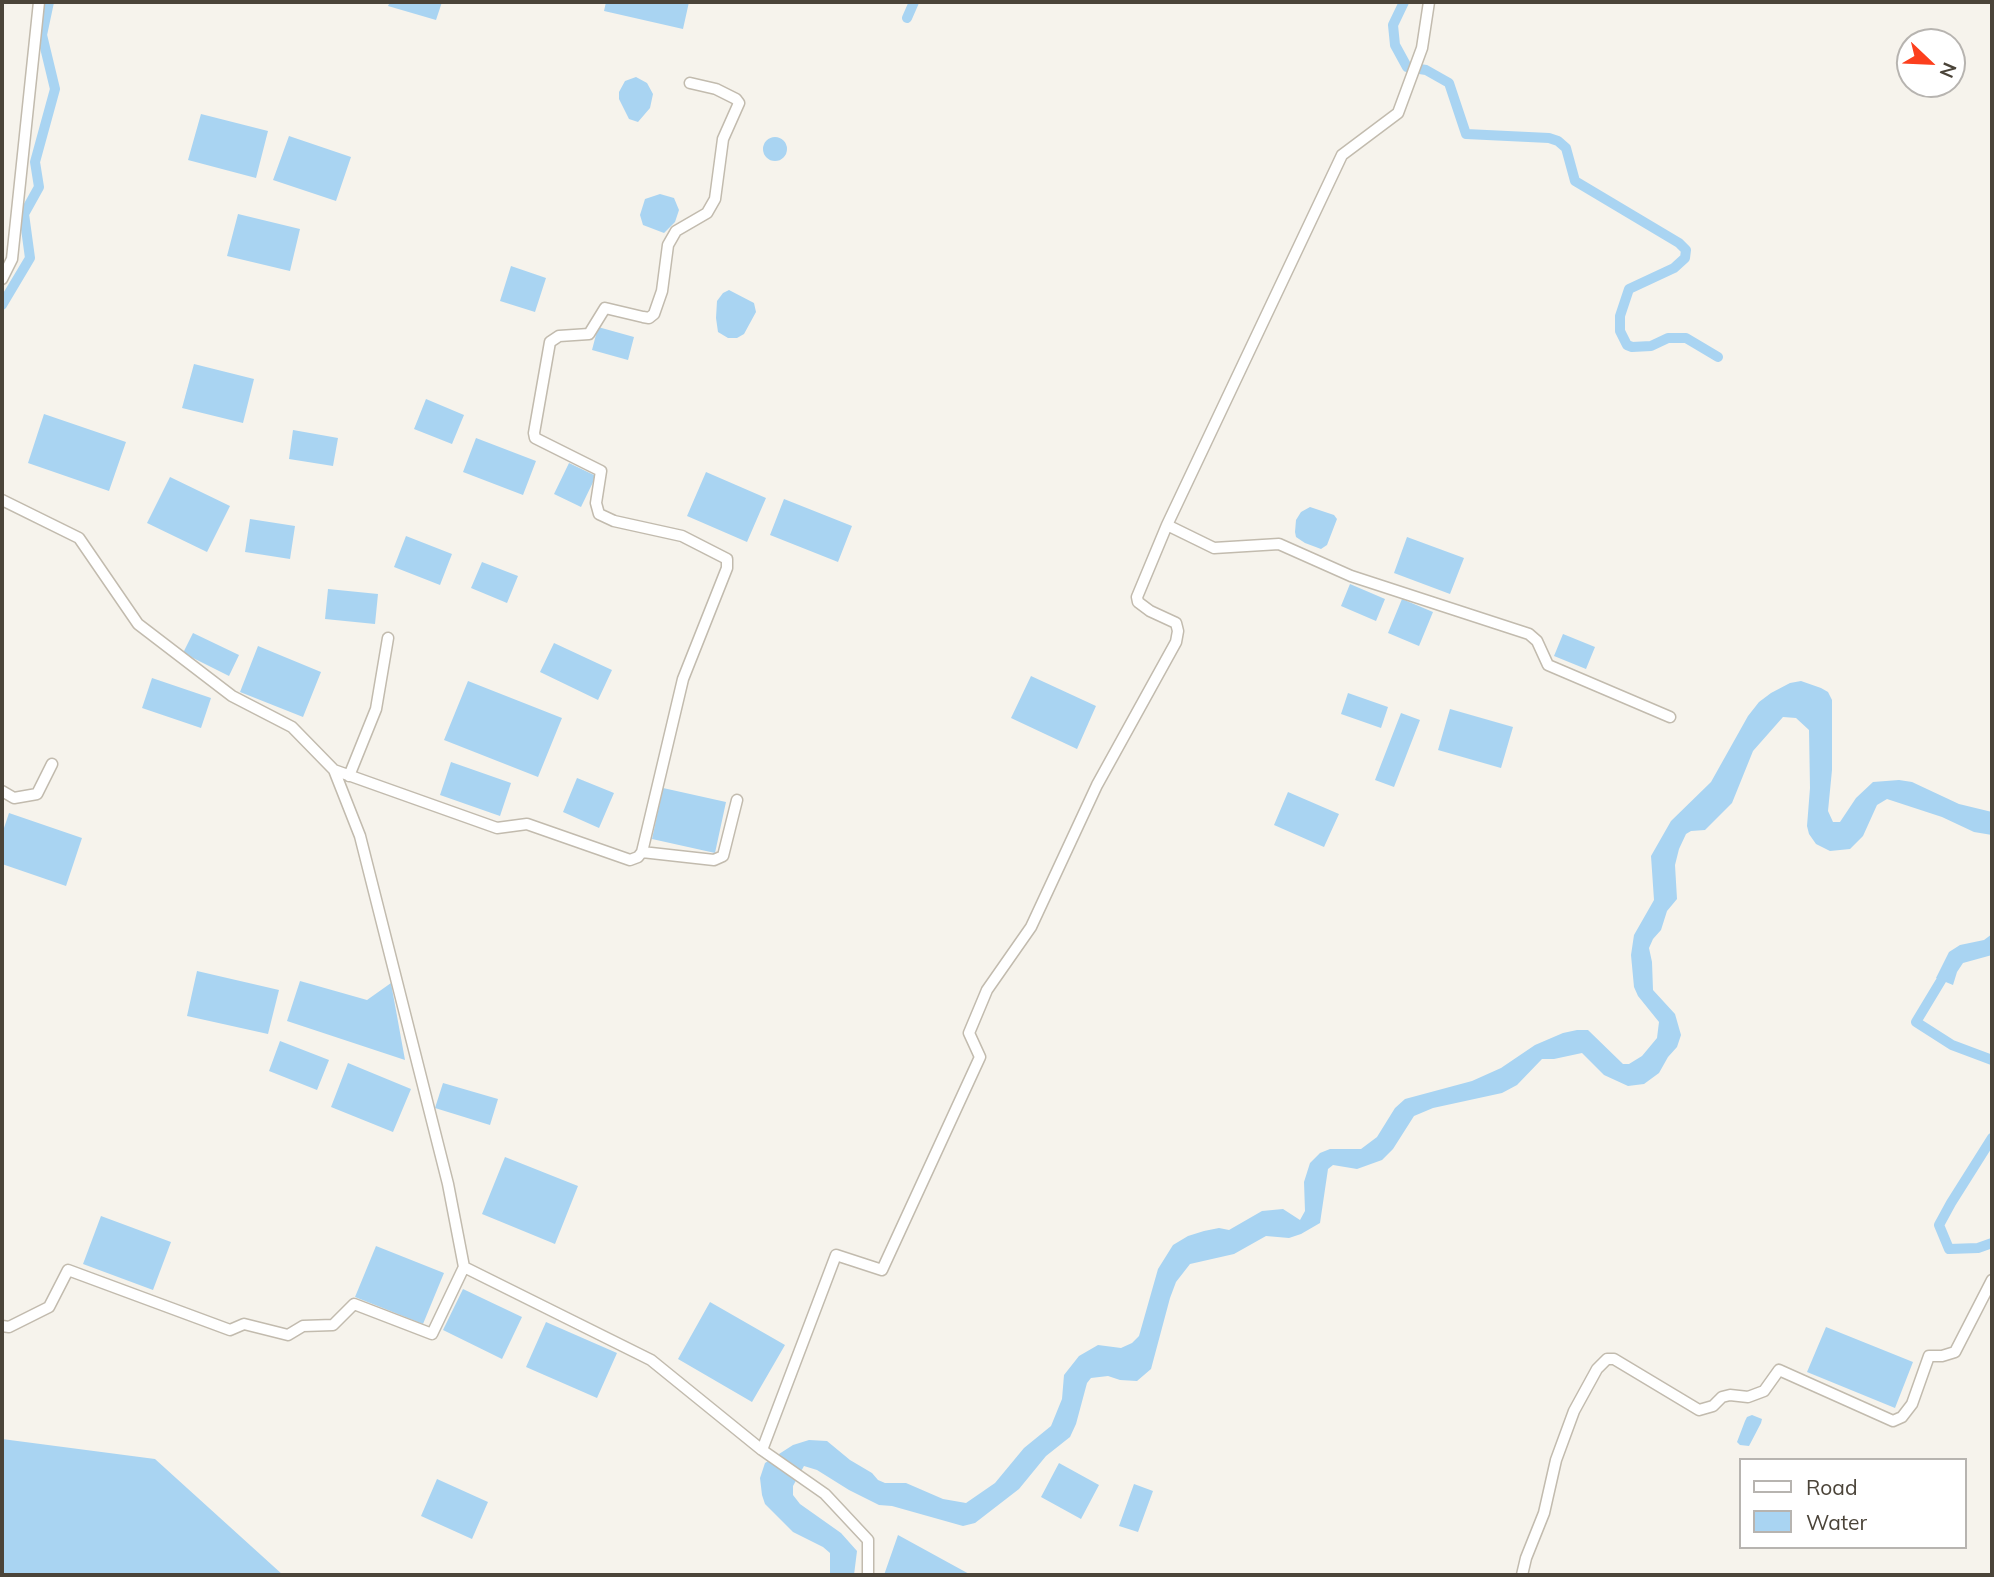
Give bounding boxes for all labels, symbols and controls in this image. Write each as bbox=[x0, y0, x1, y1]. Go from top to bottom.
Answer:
north arrow bbox=[1896, 28, 1966, 98]
text: N bbox=[1935, 59, 1962, 82]
legend bbox=[1738, 1458, 1966, 1549]
text: Road bbox=[1806, 1474, 1857, 1500]
text: Water bbox=[1806, 1509, 1867, 1535]

